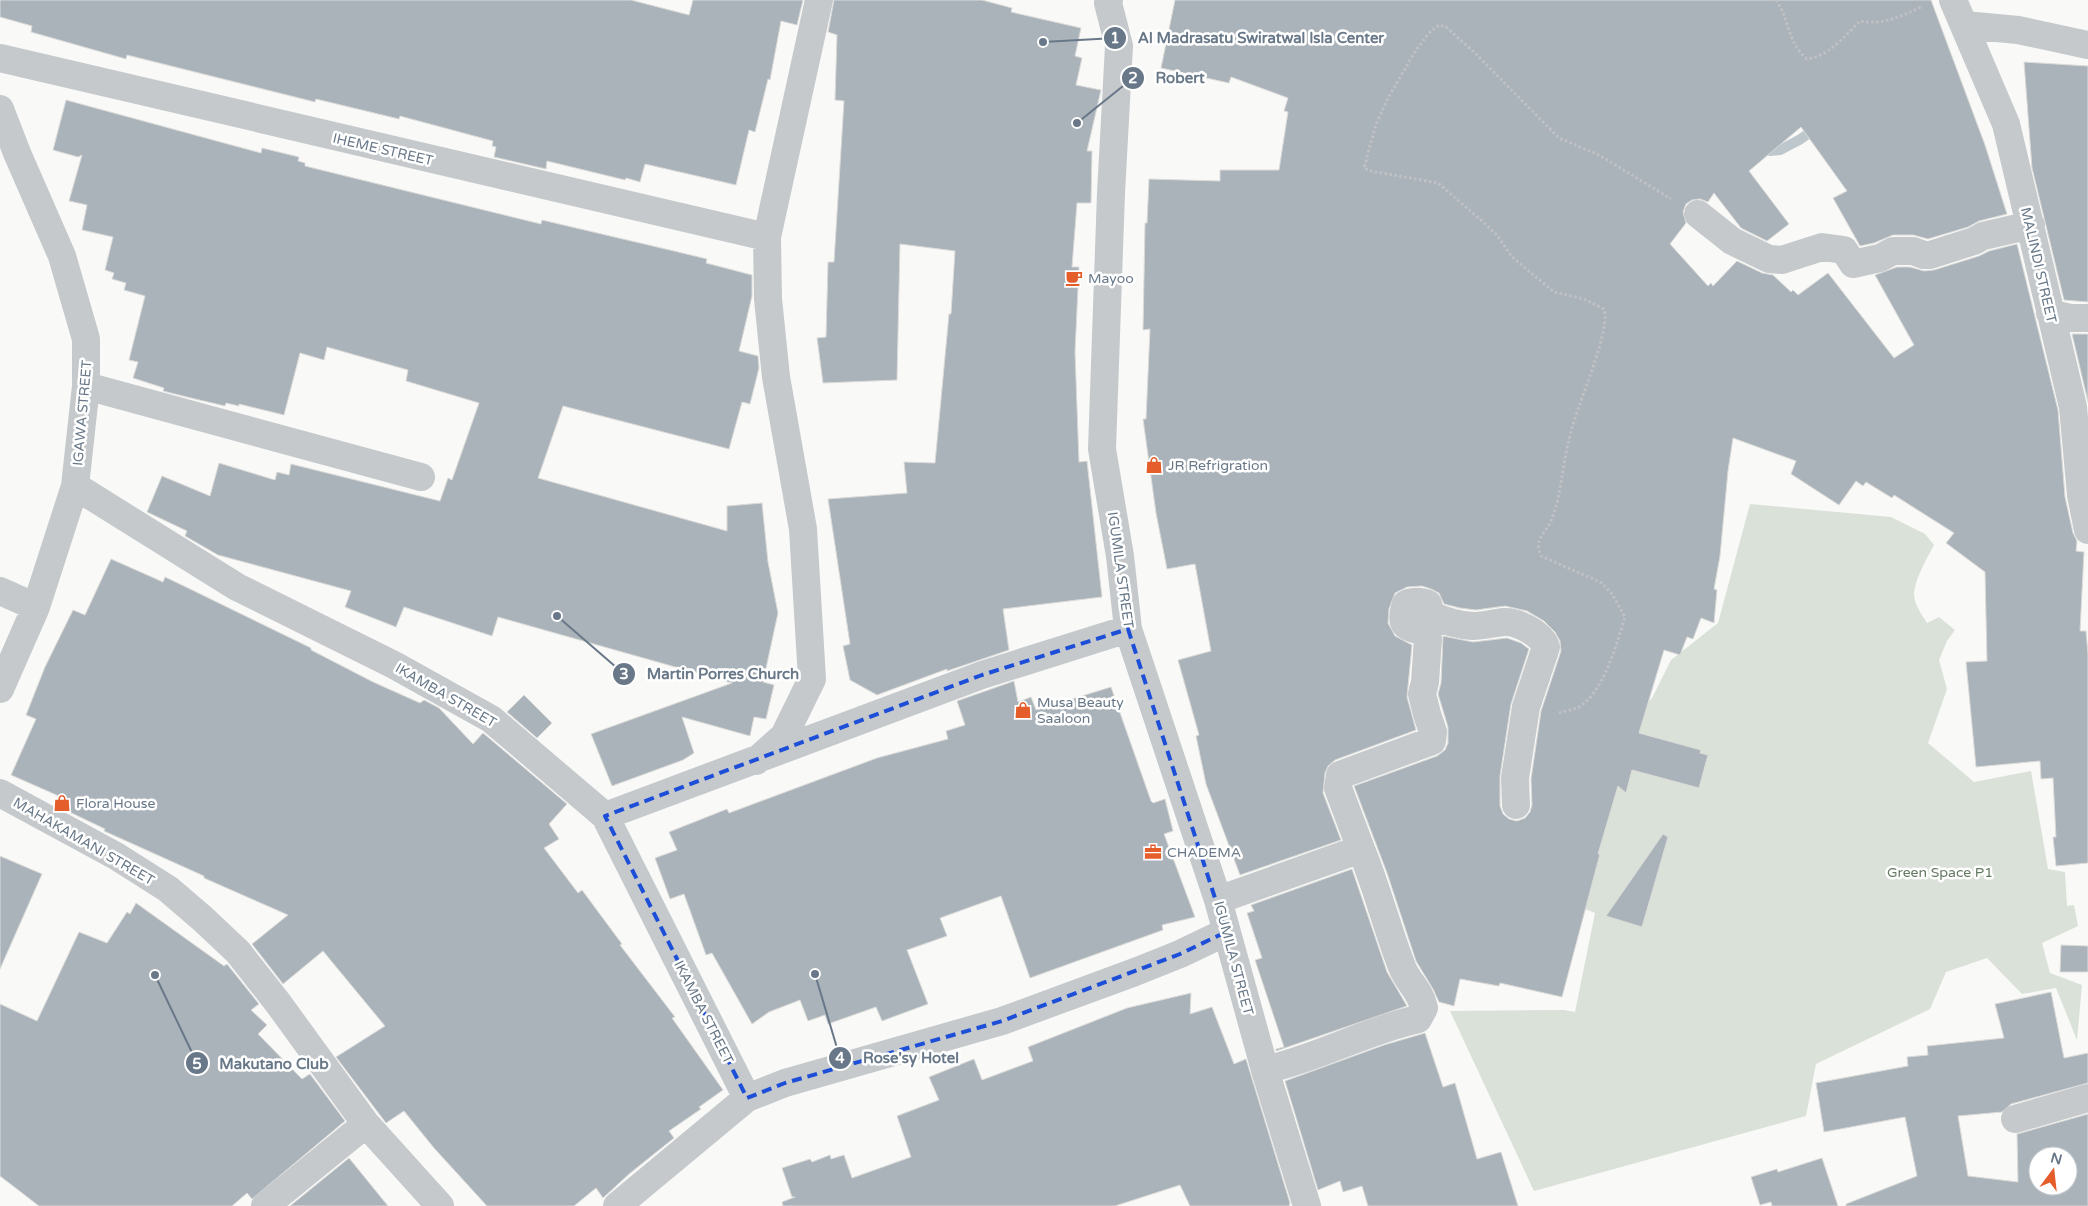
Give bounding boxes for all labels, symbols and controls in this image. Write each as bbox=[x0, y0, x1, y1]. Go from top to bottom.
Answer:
callout: Al Madrasatu Swiratwal Isla Center bbox=[1103, 23, 1394, 53]
text: 1 bbox=[1110, 29, 1120, 47]
text: Al Madrasatu Swiratwal Isla Center bbox=[1138, 29, 1384, 47]
callout: Robert bbox=[1121, 63, 1215, 93]
text: 2 bbox=[1128, 69, 1138, 87]
text: Robert bbox=[1155, 69, 1205, 87]
street label: IHEME STREET bbox=[331, 130, 435, 169]
street label: MALINDI STREET bbox=[2017, 206, 2060, 325]
cafe icon: Mayoo bbox=[1064, 268, 1084, 288]
place label: Mayoo bbox=[1088, 270, 1134, 287]
street label: IGAWA STREET bbox=[69, 359, 96, 467]
shop icon: JR Refrigration bbox=[1144, 455, 1164, 475]
place label: JR Refrigration bbox=[1168, 457, 1268, 474]
street label: IGUMILA STREET bbox=[1104, 511, 1137, 630]
callout: Martin Porres Church bbox=[612, 659, 809, 689]
street label: IKAMBA STREET bbox=[392, 660, 500, 731]
text: 3 bbox=[619, 665, 629, 683]
text: Martin Porres Church bbox=[647, 665, 799, 683]
place label: Musa Beauty Saaloon bbox=[1037, 694, 1124, 727]
shop icon: Musa Beauty Saaloon bbox=[1013, 700, 1033, 720]
shop icon: Flora House bbox=[52, 793, 72, 813]
street label: MAHAKAMANI STREET bbox=[10, 794, 158, 889]
place label: Flora House bbox=[76, 795, 155, 812]
office icon: CHADEMA bbox=[1143, 842, 1163, 862]
place label: CHADEMA bbox=[1167, 844, 1241, 861]
park label: Green Space P1 bbox=[1887, 864, 1993, 881]
street label: IGUMILA STREET bbox=[1210, 899, 1257, 1018]
street label: IKAMBA STREET bbox=[670, 958, 737, 1067]
callout: Rose'sy Hotel bbox=[828, 1043, 968, 1073]
callout: Makutano Club bbox=[185, 1048, 339, 1078]
text: 4 bbox=[835, 1049, 845, 1067]
text: Rose'sy Hotel bbox=[863, 1049, 959, 1068]
text: 5 bbox=[192, 1055, 202, 1073]
text: Makutano Club bbox=[219, 1055, 329, 1073]
north arrow bbox=[2028, 1146, 2078, 1196]
text: N bbox=[2049, 1149, 2064, 1169]

